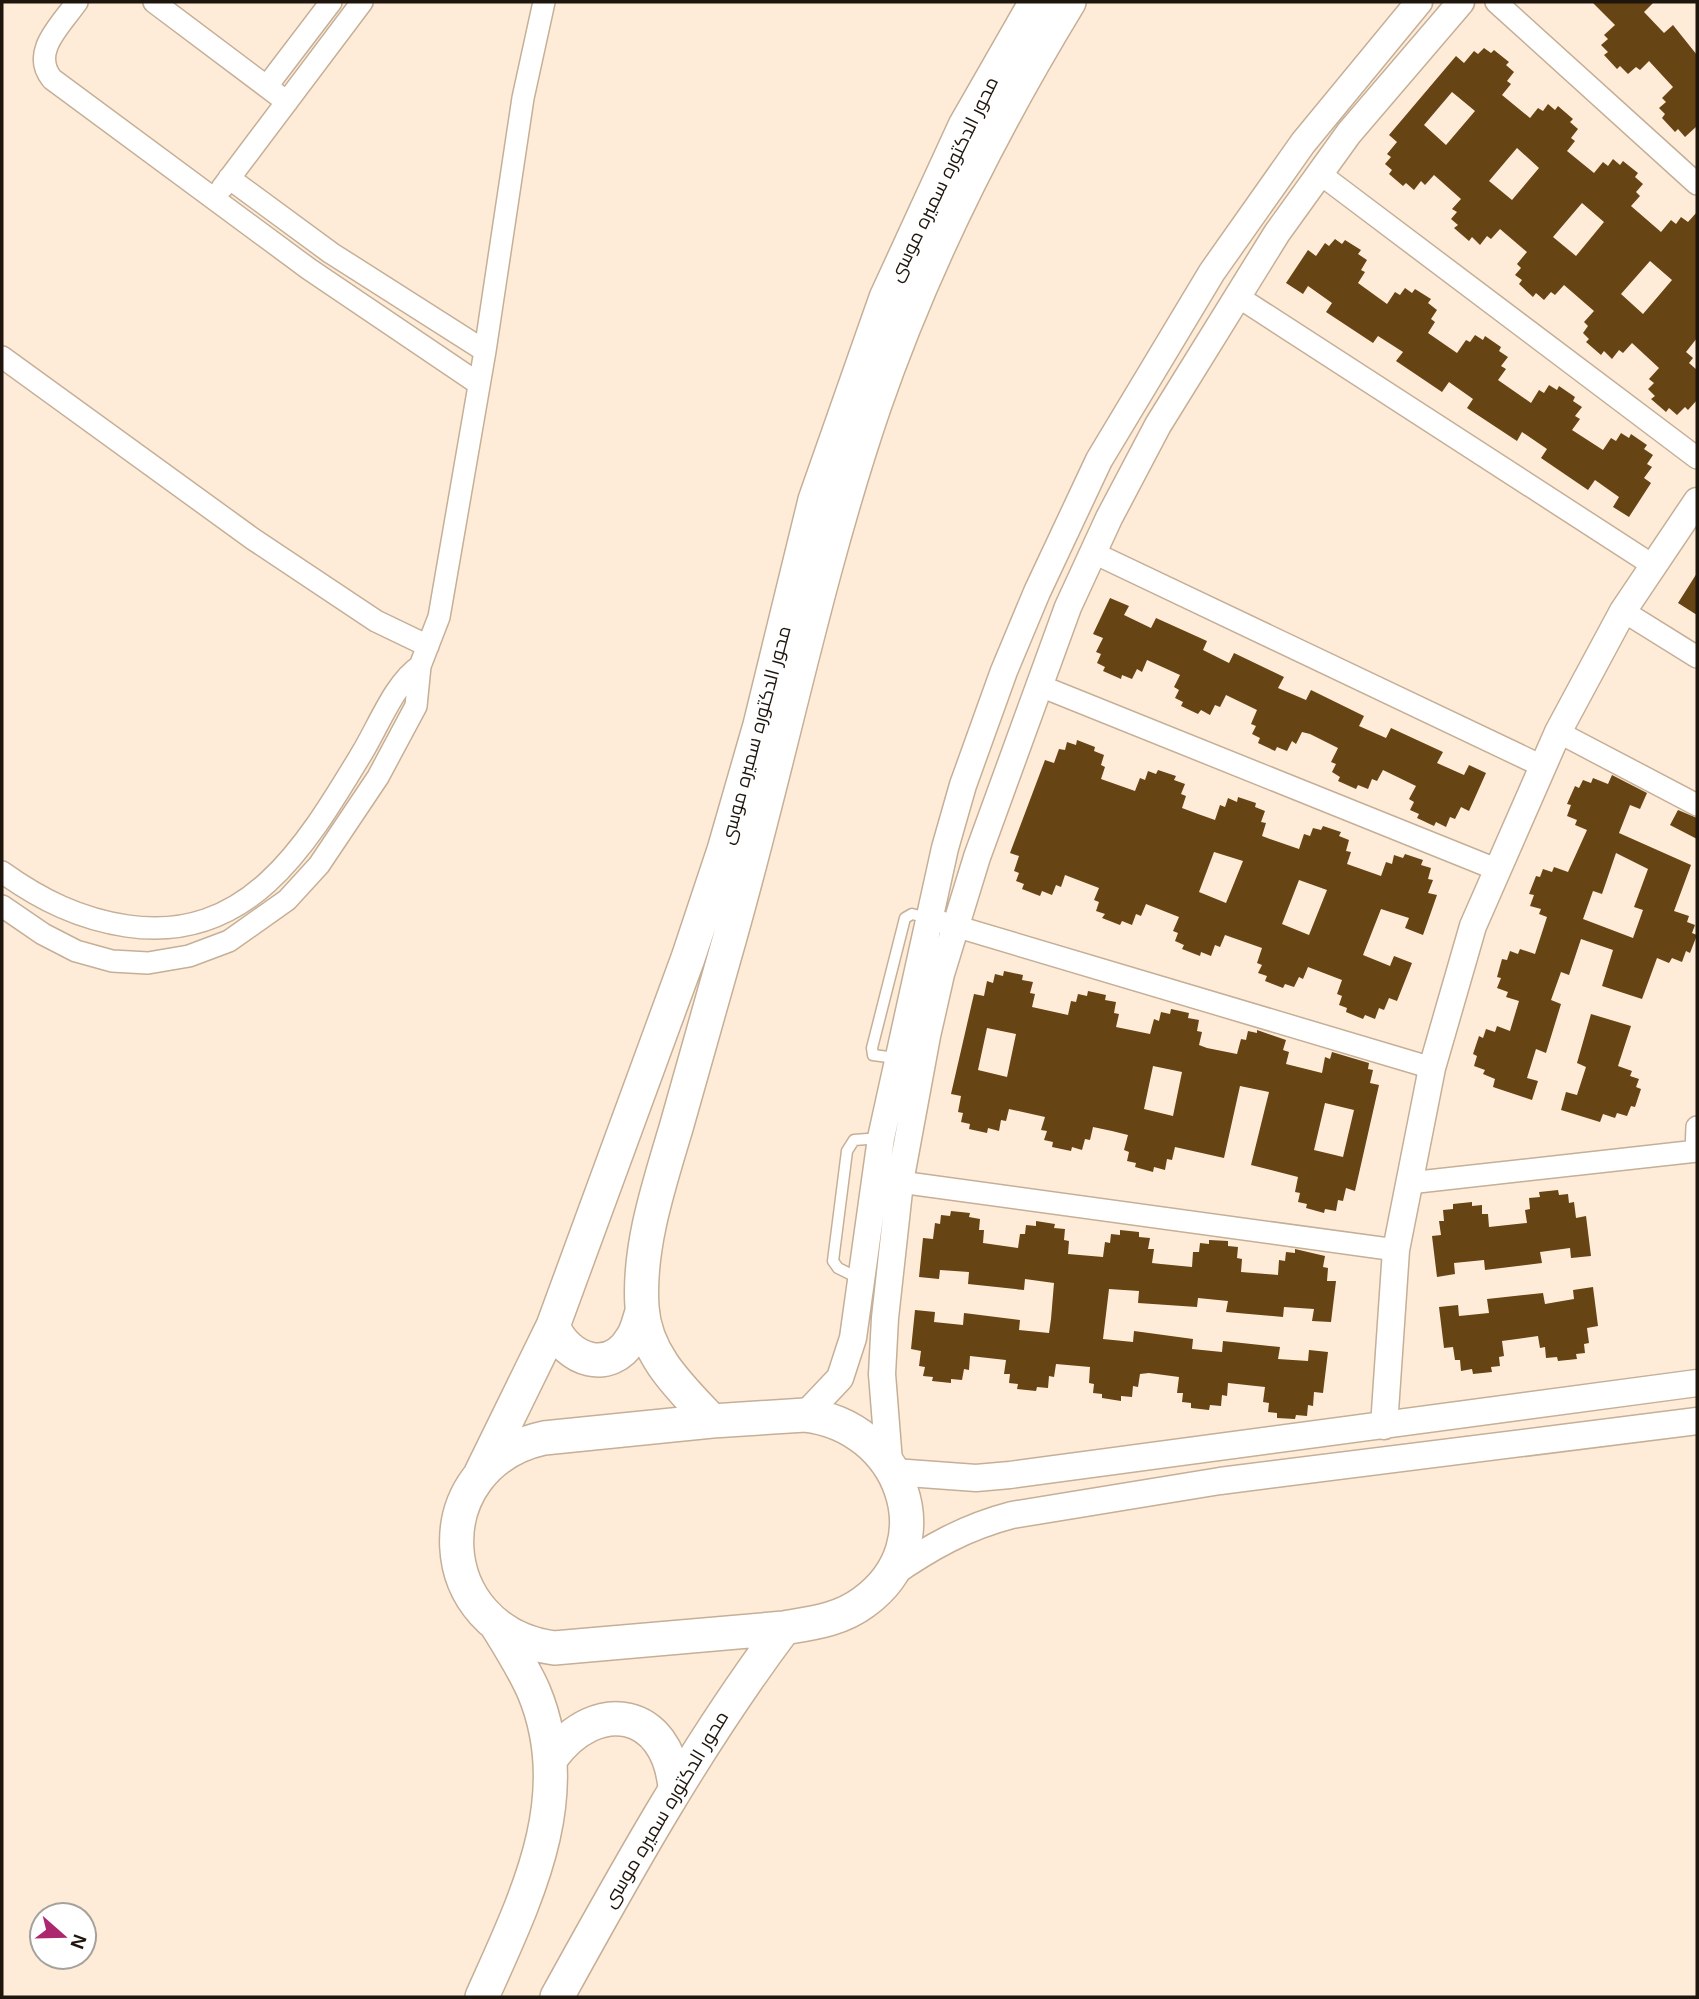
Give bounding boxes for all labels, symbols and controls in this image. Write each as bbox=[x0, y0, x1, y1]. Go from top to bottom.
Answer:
street label: محور الدكتوره سميره موسى bbox=[885, 73, 1003, 286]
street label: محور الدكتوره سميره موسى bbox=[716, 624, 796, 847]
street label: محور الدكتوره سميره موسى bbox=[598, 1707, 733, 1912]
north arrow bbox=[28, 1901, 98, 1971]
text: N bbox=[66, 1932, 91, 1952]

